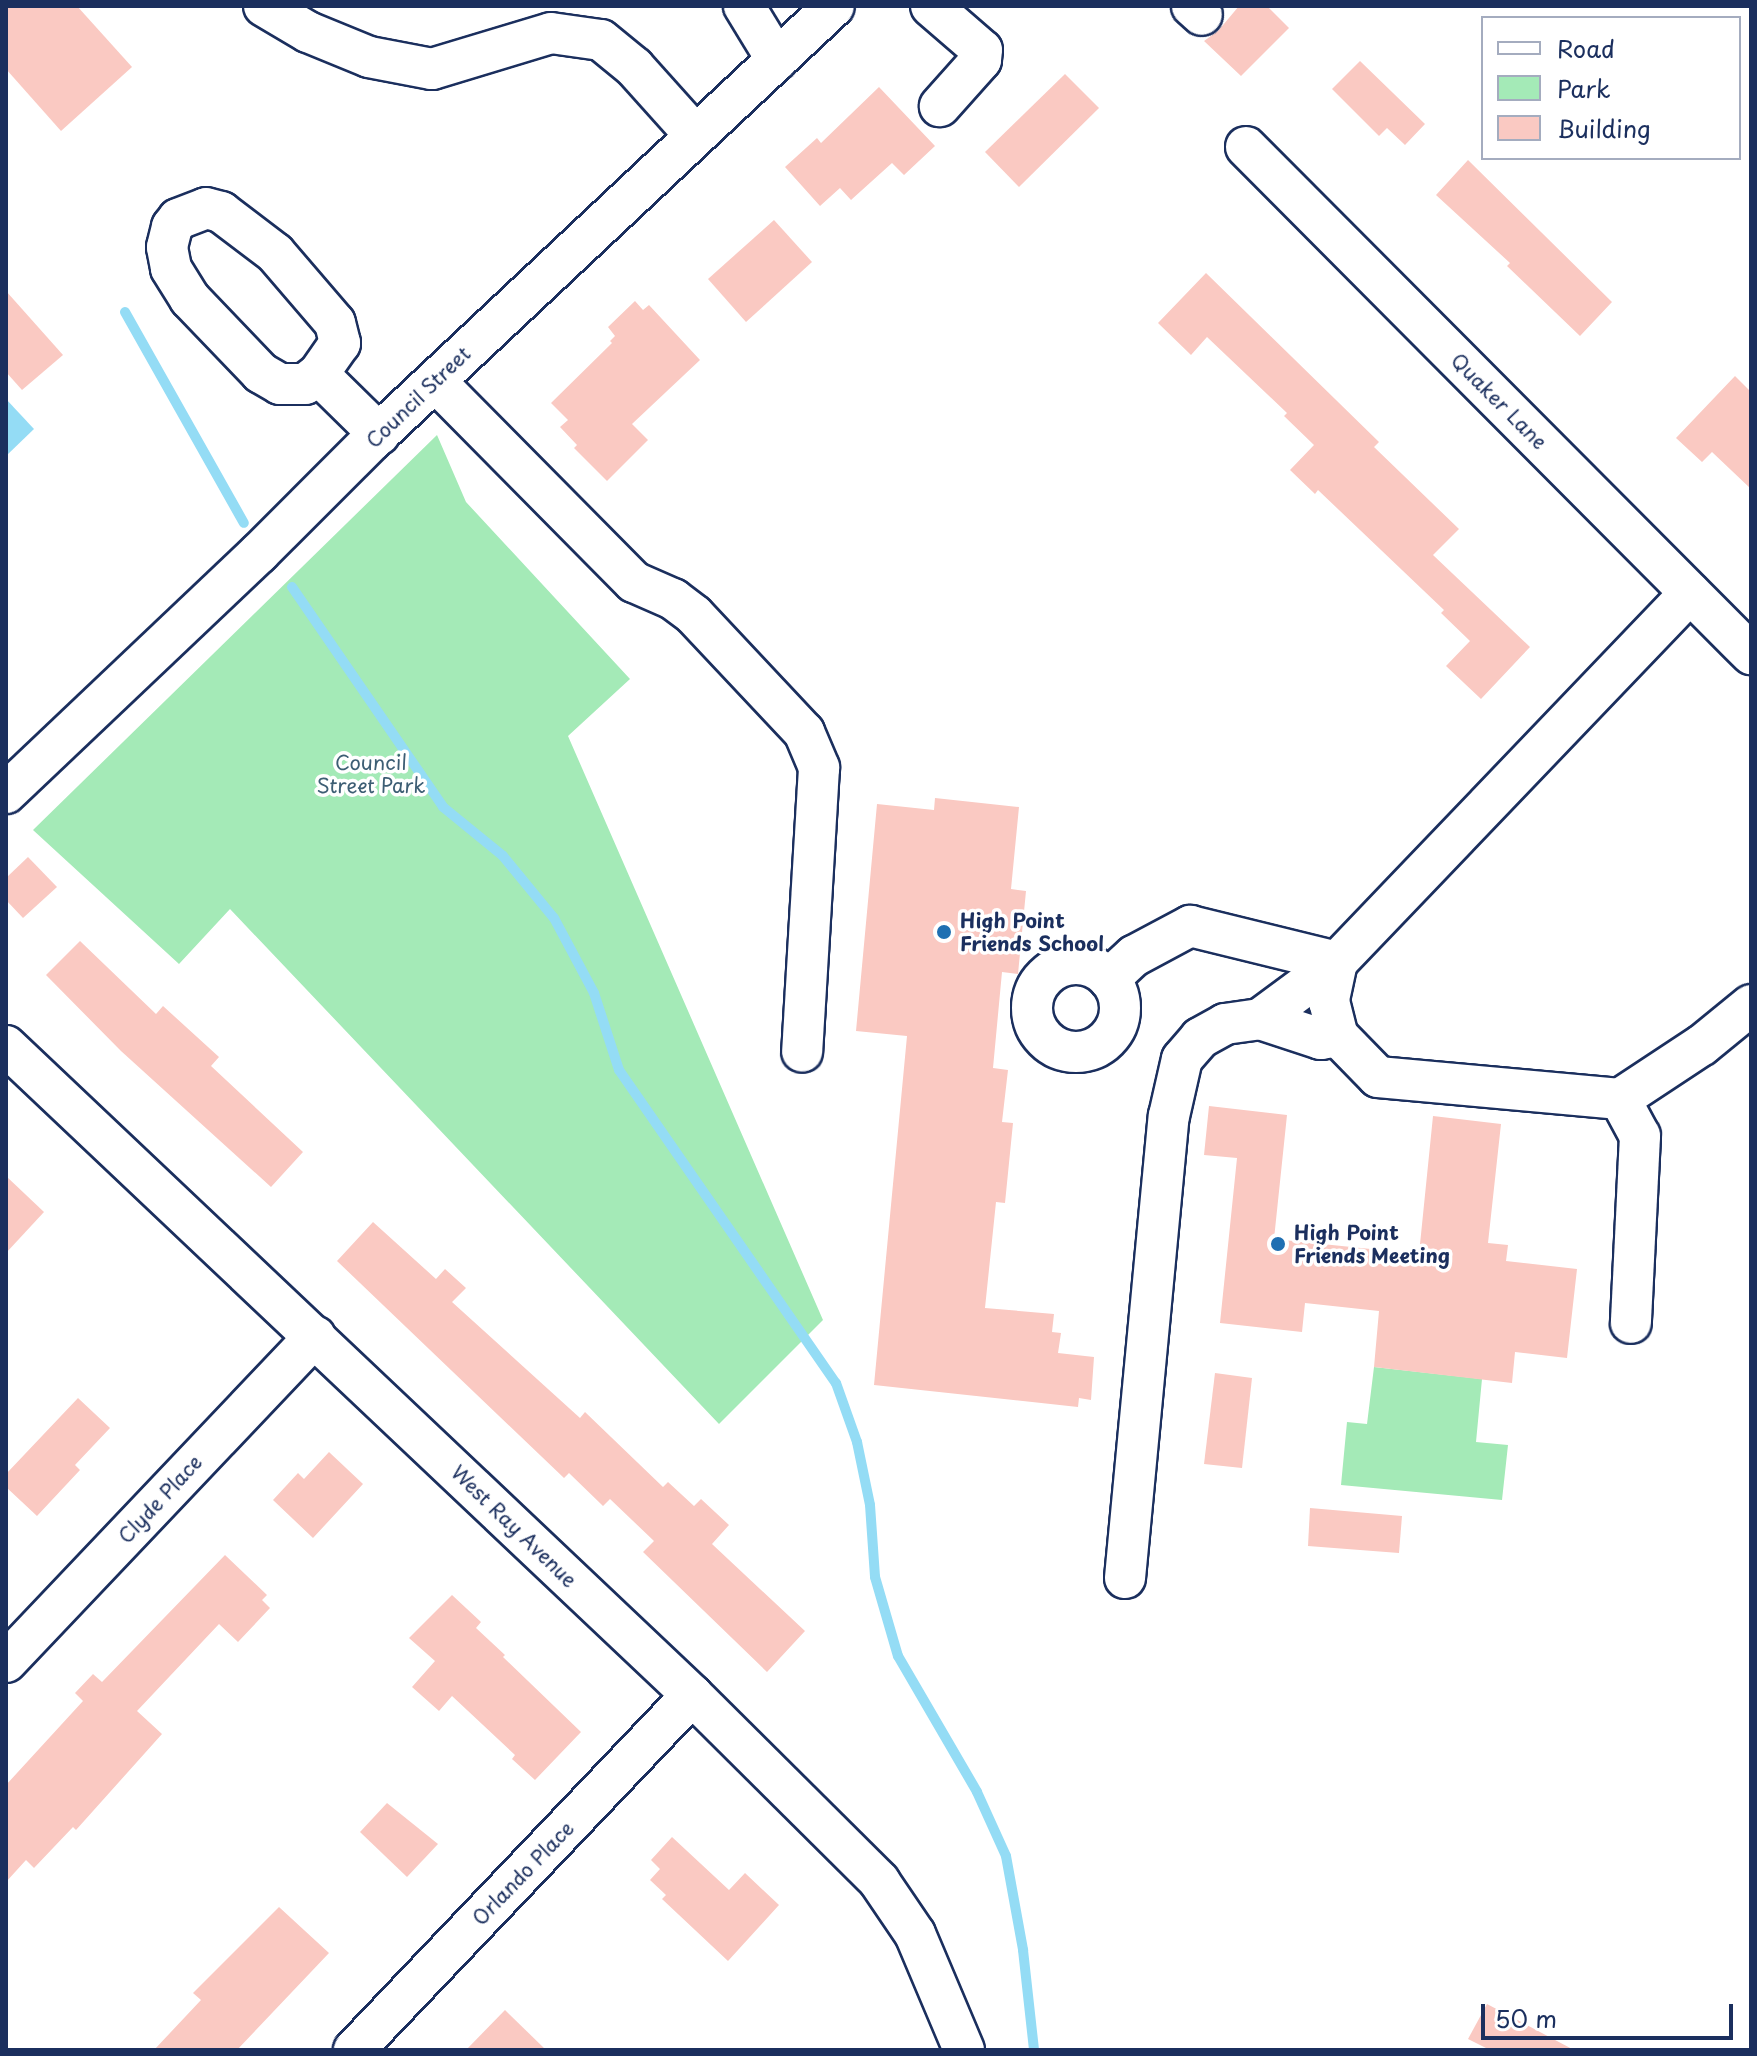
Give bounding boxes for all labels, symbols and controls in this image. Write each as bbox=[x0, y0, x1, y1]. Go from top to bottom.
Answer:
legend bbox=[1481, 16, 1741, 160]
text: Road bbox=[1557, 30, 1615, 66]
text: Park bbox=[1557, 70, 1611, 106]
text: Building bbox=[1557, 110, 1651, 146]
street label: Council Street bbox=[360, 340, 476, 454]
street label: Quaker Lane bbox=[1446, 348, 1552, 454]
park label: Council Street Park bbox=[316, 750, 426, 797]
place label: High Point Friends School bbox=[960, 908, 1104, 955]
marker: High Point Friends School bbox=[935, 923, 953, 941]
place label: High Point Friends Meeting bbox=[1294, 1220, 1451, 1267]
marker: High Point Friends Meeting bbox=[1269, 1235, 1287, 1253]
street label: Clyde Place bbox=[113, 1450, 207, 1548]
street label: West Ray Avenue bbox=[446, 1460, 582, 1592]
street label: Orlando Place bbox=[467, 1816, 579, 1930]
scale bar bbox=[1485, 1988, 1737, 2038]
text: 50 m bbox=[1495, 2000, 1557, 2036]

